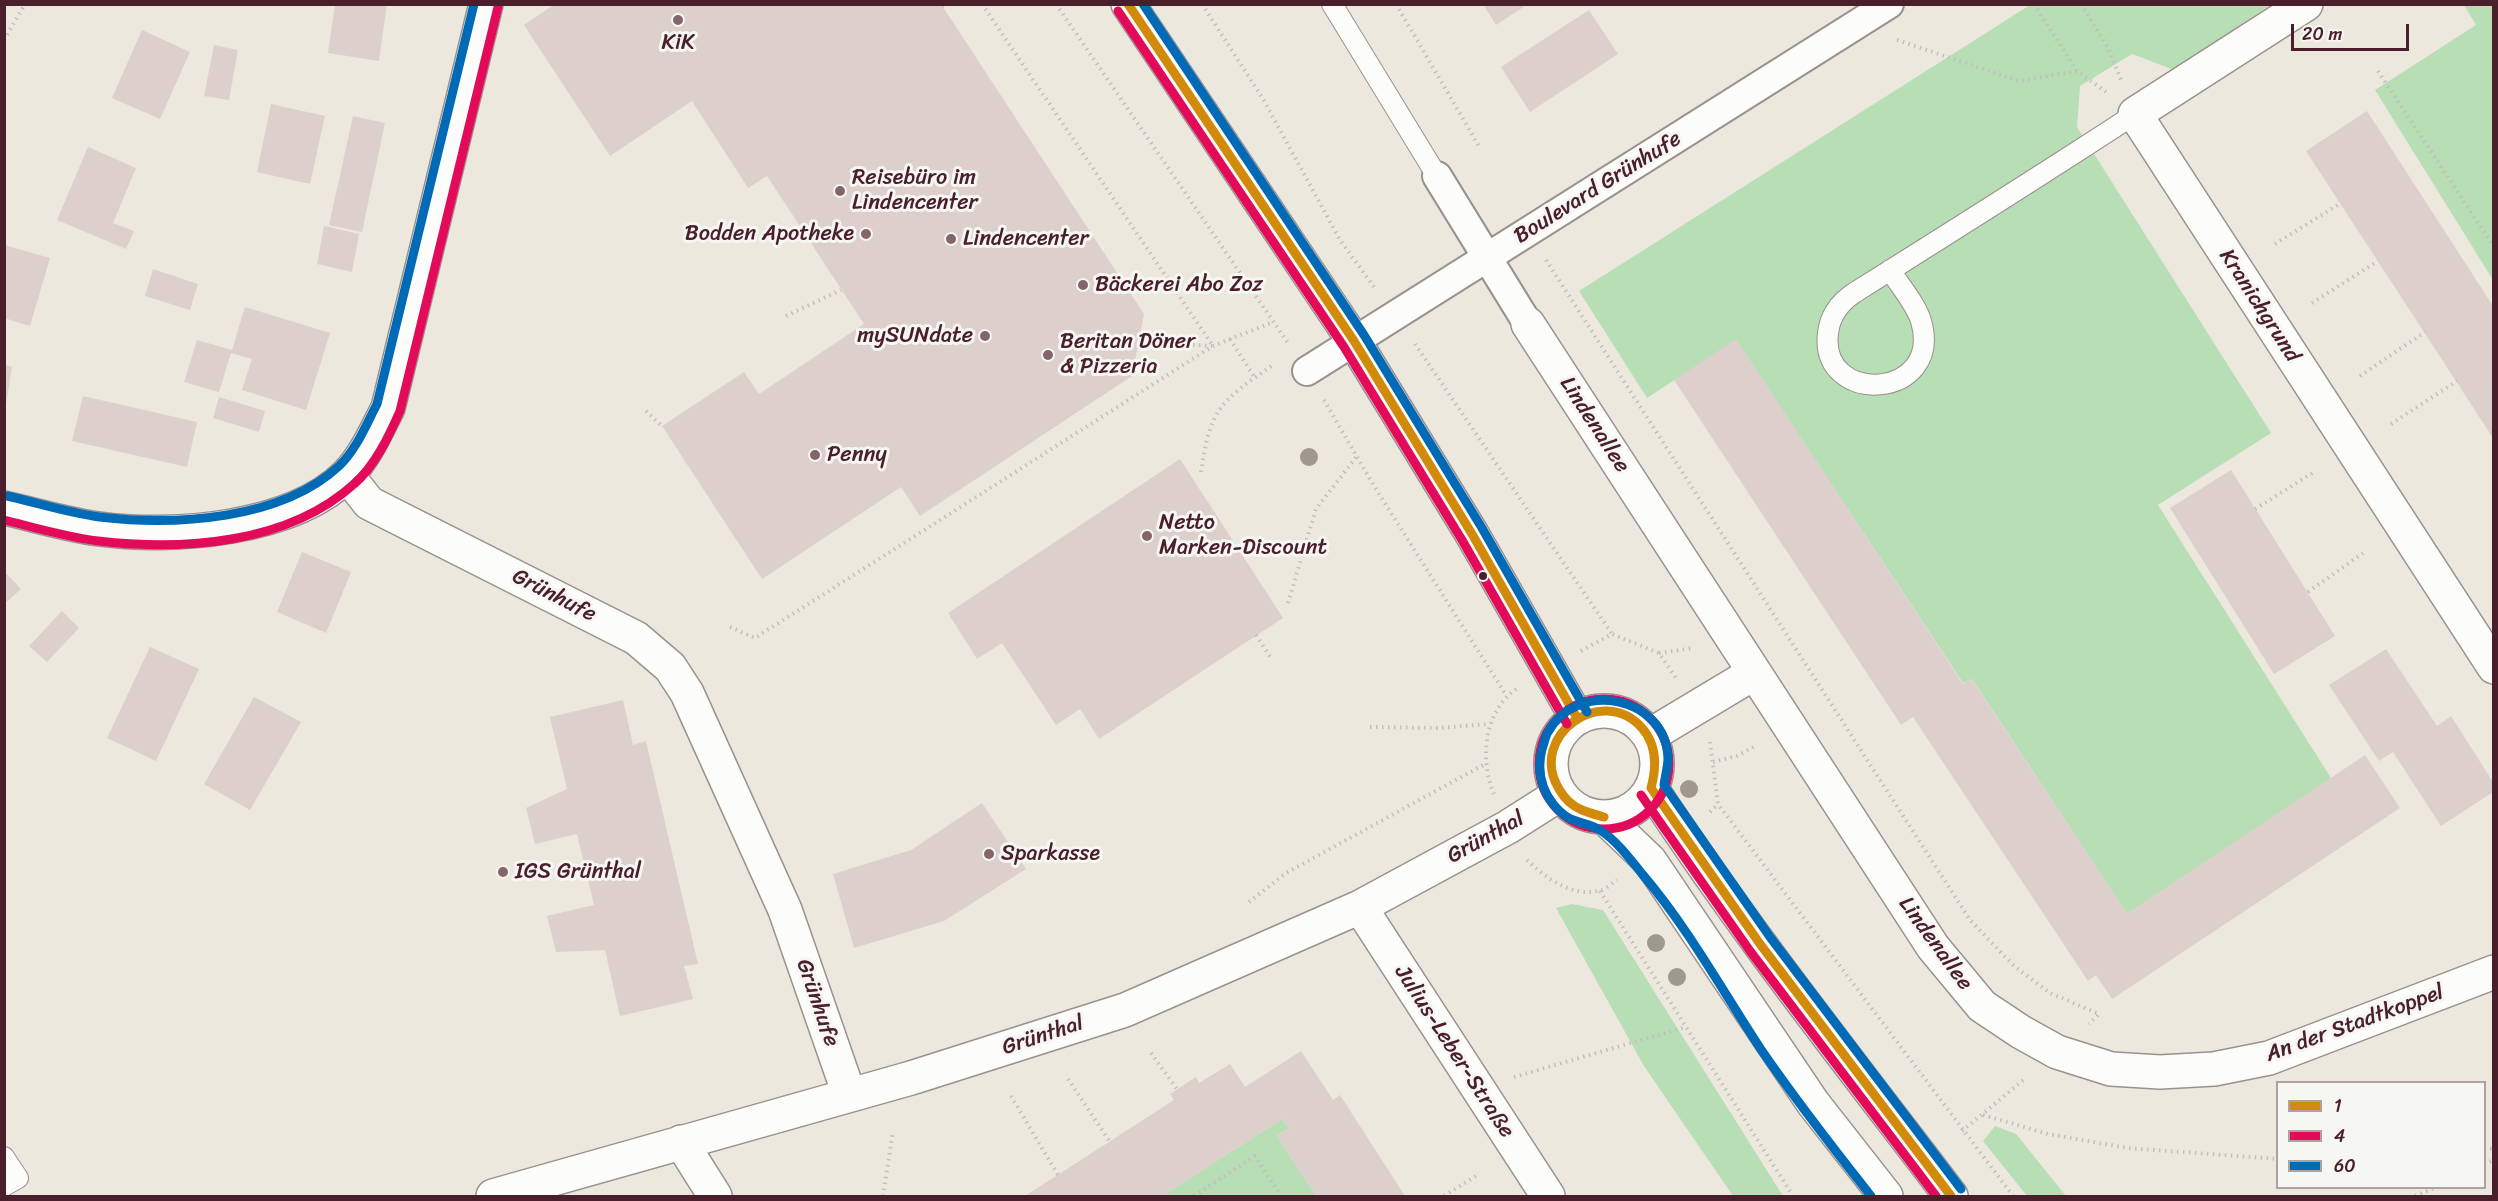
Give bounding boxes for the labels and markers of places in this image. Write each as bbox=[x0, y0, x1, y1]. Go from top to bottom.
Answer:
marker: KiK bbox=[671, 13, 685, 27]
place label: KiK bbox=[662, 30, 694, 56]
place label: Reisebüro im Lindencenter bbox=[852, 165, 978, 216]
marker: Reisebüro im Lindencenter bbox=[833, 184, 847, 198]
place label: Bodden Apotheke bbox=[685, 221, 854, 247]
place label: Lindencenter bbox=[963, 226, 1089, 252]
marker: Bodden Apotheke bbox=[859, 227, 873, 241]
marker: Lindencenter bbox=[944, 232, 958, 246]
place label: Bäckerei Abo Zoz bbox=[1095, 272, 1263, 298]
marker: Bäckerei Abo Zoz bbox=[1076, 278, 1090, 292]
place label: mySUNdate bbox=[857, 323, 973, 349]
marker: mySUNdate bbox=[978, 329, 992, 343]
place label: Beritan Döner & Pizzeria bbox=[1060, 329, 1195, 380]
marker: Beritan Döner & Pizzeria bbox=[1041, 348, 1055, 362]
place label: Penny bbox=[827, 442, 887, 468]
marker: Penny bbox=[808, 448, 822, 462]
place label: Netto Marken-Discount bbox=[1159, 510, 1327, 562]
marker: Netto Marken-Discount bbox=[1140, 529, 1154, 543]
unlabelled marker bbox=[1477, 570, 1489, 582]
place label: Sparkasse bbox=[1001, 841, 1100, 867]
marker: Sparkasse bbox=[982, 847, 996, 861]
place label: IGS Grünthal bbox=[515, 859, 641, 885]
marker: IGS Grünthal bbox=[496, 865, 510, 879]

